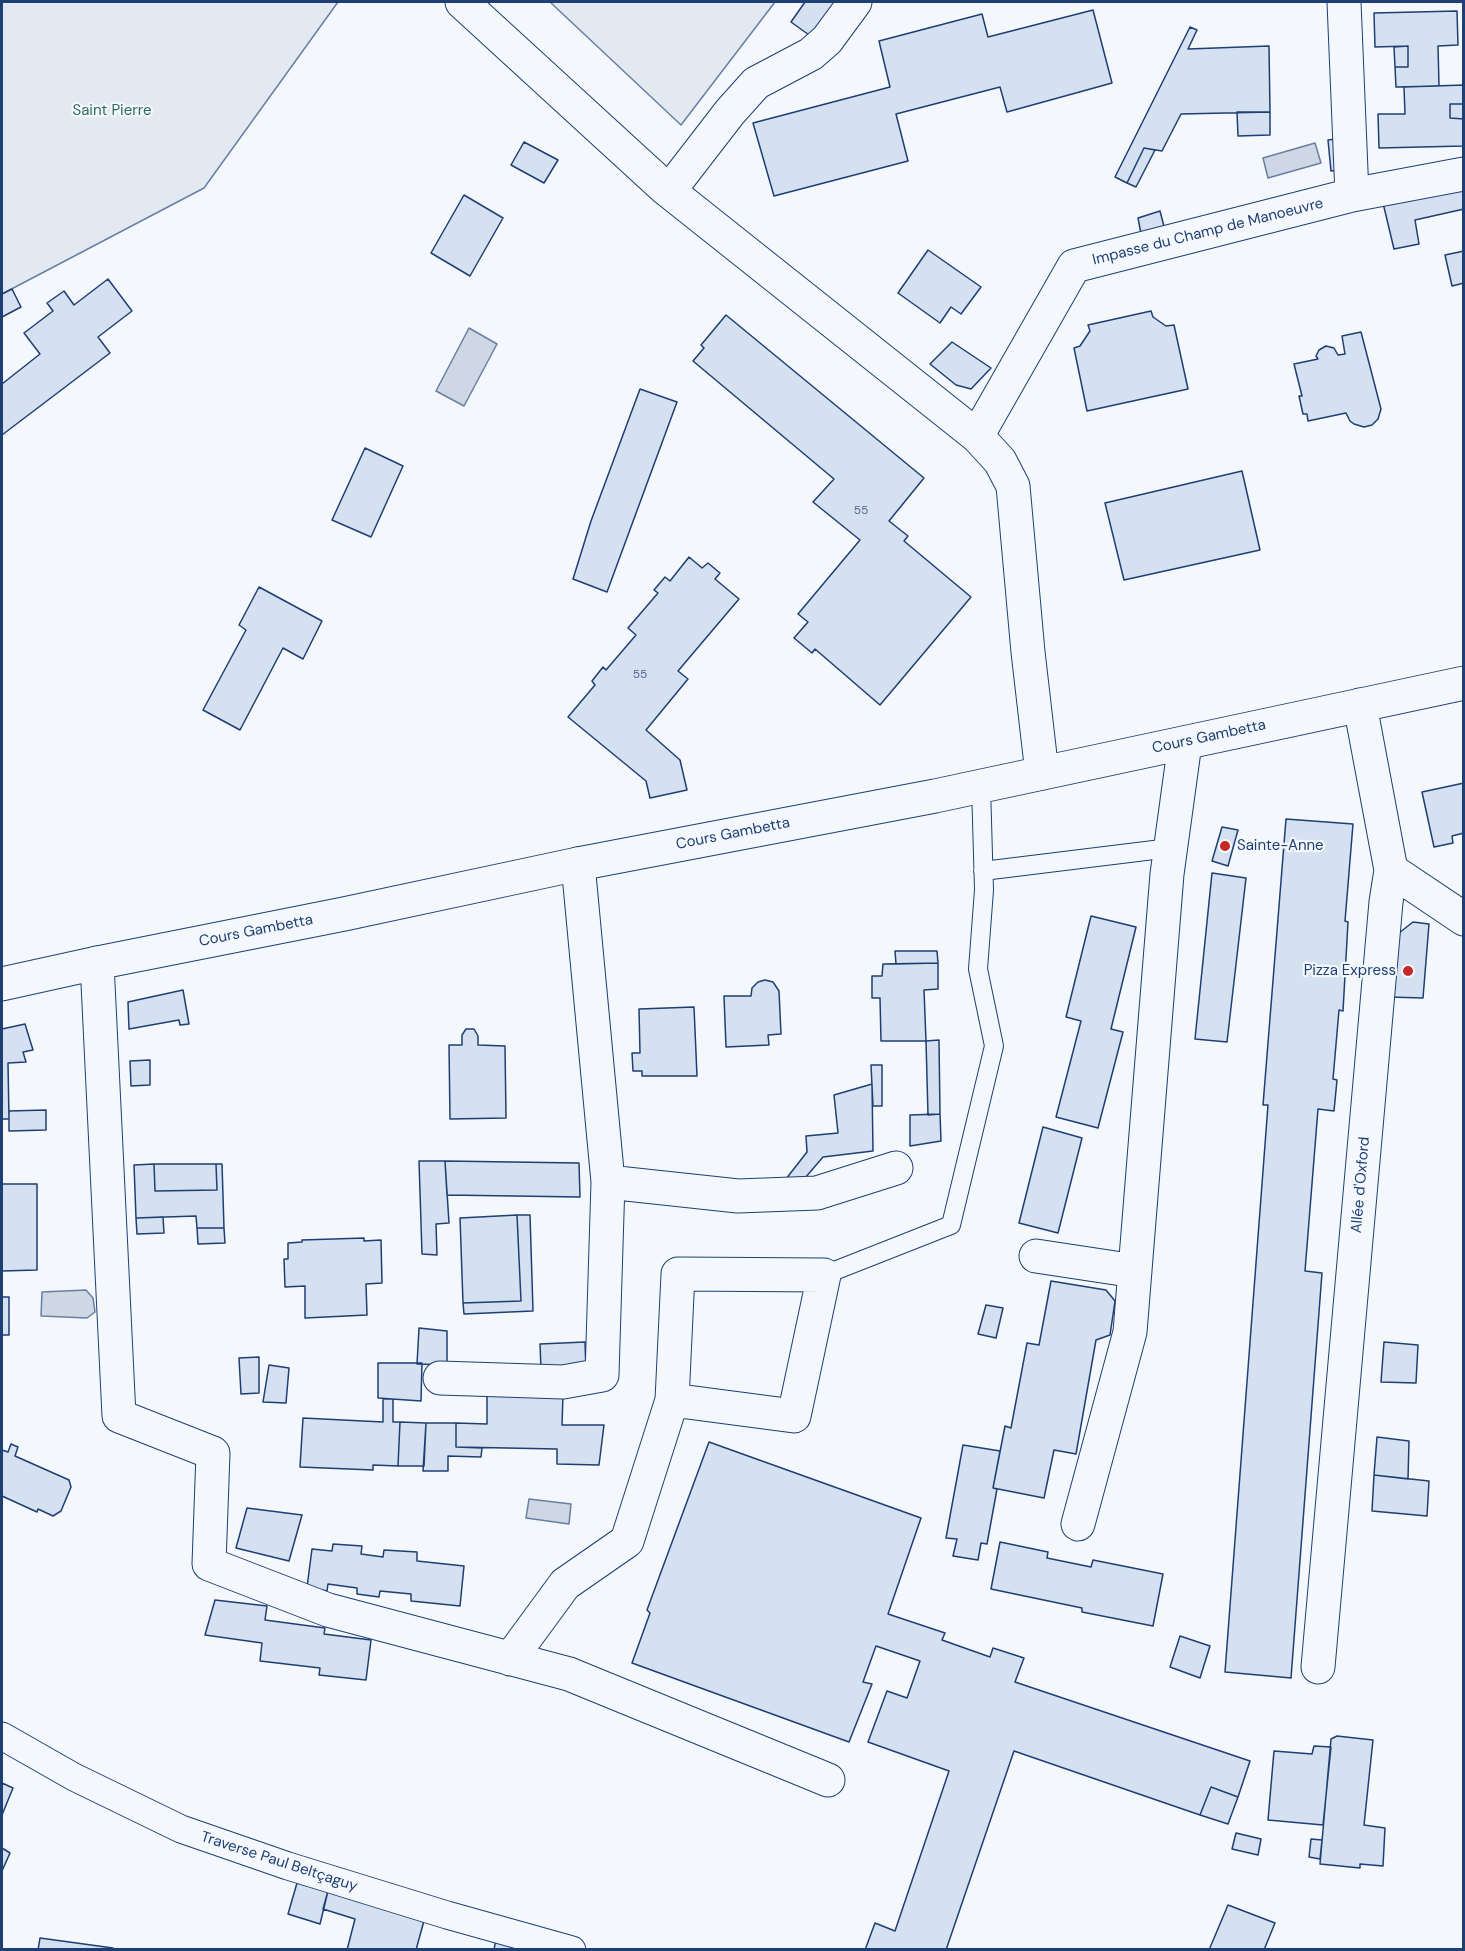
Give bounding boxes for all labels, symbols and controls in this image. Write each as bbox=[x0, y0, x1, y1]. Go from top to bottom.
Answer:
park label: Saint Pierre bbox=[72, 102, 152, 120]
street label: Impasse du Champ de Manoeuvre bbox=[1091, 195, 1325, 269]
house number: 55 bbox=[854, 504, 868, 518]
house number: 55 bbox=[633, 668, 647, 682]
street label: Cours Gambetta bbox=[1151, 716, 1267, 758]
street label: Cours Gambetta bbox=[674, 814, 792, 854]
place label: Sainte-Anne bbox=[1237, 837, 1324, 855]
marker: Sainte-Anne bbox=[1218, 839, 1232, 853]
street label: Cours Gambetta bbox=[197, 911, 315, 951]
place label: Pizza Express bbox=[1304, 962, 1396, 980]
marker: Pizza Express bbox=[1401, 964, 1415, 978]
street label: Allée d'Oxford bbox=[1348, 1136, 1374, 1234]
street label: Traverse Paul Beltçaguy bbox=[198, 1828, 360, 1896]

